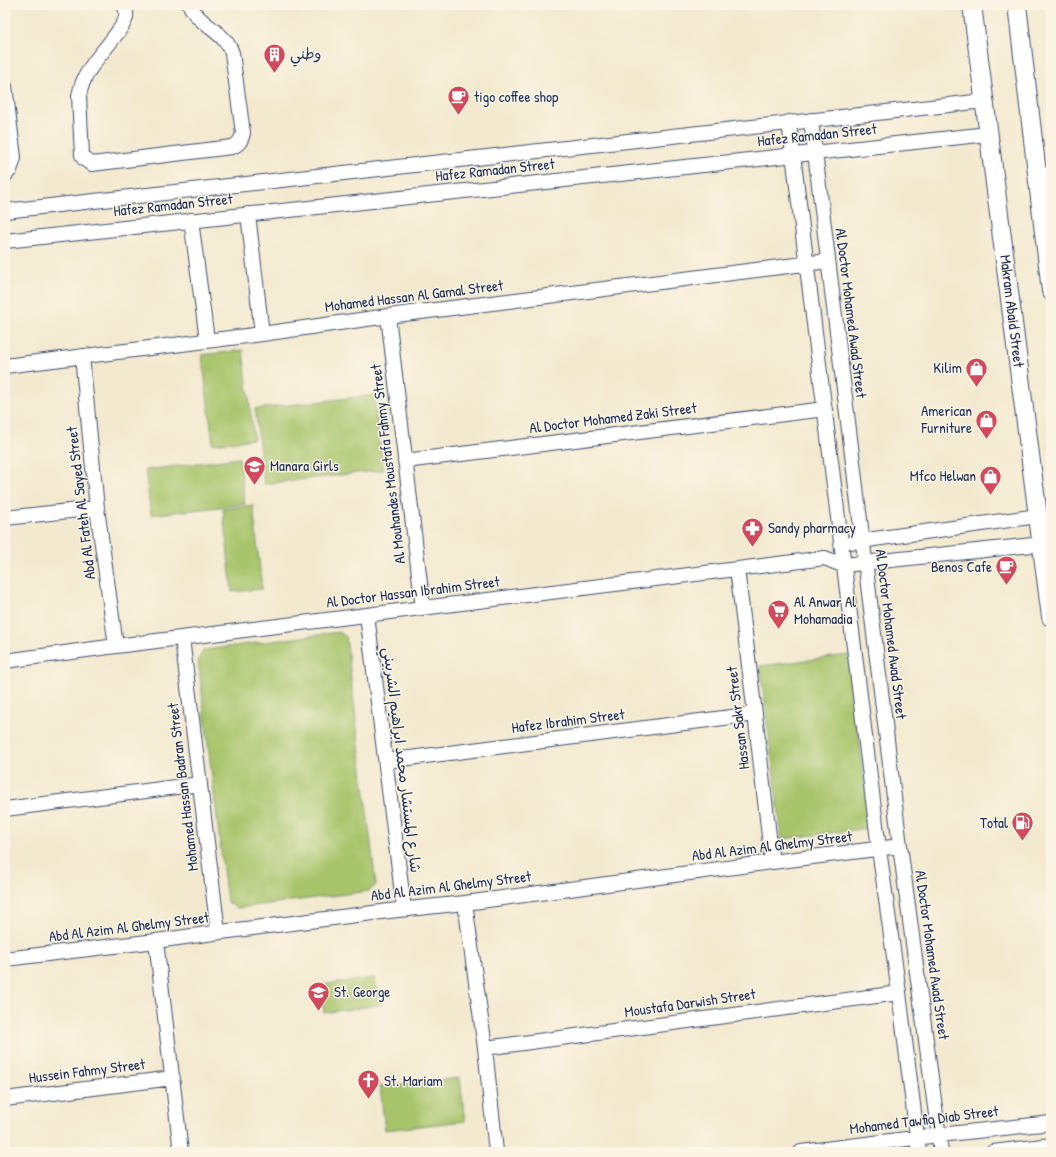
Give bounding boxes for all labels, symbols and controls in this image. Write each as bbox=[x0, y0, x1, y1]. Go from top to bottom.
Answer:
building icon: وطني bbox=[262, 41, 288, 74]
place label: وطني bbox=[290, 43, 321, 67]
cafe icon: tigo coffee shop bbox=[446, 84, 472, 117]
place label: tigo coffee shop bbox=[474, 86, 559, 107]
street label: Hafez Ramadan Street bbox=[756, 118, 878, 151]
street label: Hafez Ramadan Street bbox=[434, 153, 556, 186]
street label: Hafez Ramadan Street bbox=[112, 188, 234, 221]
street label: Al Doctor Mohamed Awad Street bbox=[831, 227, 872, 400]
street label: Makram Abaid Street bbox=[995, 253, 1030, 369]
street label: Mohamed Hassan Al Gamal Street bbox=[324, 274, 505, 317]
shop icon: Kilim bbox=[964, 355, 990, 388]
place label: Kilim bbox=[933, 357, 962, 378]
street label: Al Mouhandes Moustafa Fahmy Street bbox=[365, 362, 410, 565]
street label: Al Doctor Mohamed Zaki Street bbox=[528, 397, 699, 438]
place label: American Furniture bbox=[921, 400, 972, 438]
shop icon: American Furniture bbox=[974, 407, 1000, 440]
street label: Abd Al Fateh Al Sayed Street bbox=[61, 425, 100, 581]
school or university icon: Manara Girls bbox=[241, 453, 267, 486]
place label: Manara Girls bbox=[270, 455, 339, 476]
shop icon: Mfco Helwan bbox=[978, 463, 1004, 496]
place label: Mfco Helwan bbox=[910, 465, 976, 486]
pharmacy icon: Sandy pharmacy bbox=[739, 515, 765, 548]
place label: Sandy pharmacy bbox=[768, 517, 856, 538]
street label: Al Doctor Mohamed Awad Street bbox=[871, 548, 912, 721]
cafe icon: Benos Cafe bbox=[994, 554, 1020, 587]
place label: Benos Cafe bbox=[931, 556, 992, 577]
street label: Al Doctor Hassan Ibrahim Street bbox=[325, 570, 502, 613]
place label: Al Anwar Al Mohamadia bbox=[794, 591, 856, 629]
supermarket icon: Al Anwar Al Mohamadia bbox=[765, 598, 791, 631]
street label: شارع المستشار محمد ابراهيم الشربيني bbox=[375, 646, 427, 874]
street label: Hassan Sakr Street bbox=[721, 664, 754, 771]
street label: Mohamed Hassan Badran Street bbox=[162, 701, 203, 872]
street label: Hafez Ibrahim Street bbox=[510, 703, 626, 738]
fuel station icon: Total bbox=[1010, 810, 1036, 843]
place label: Total bbox=[980, 812, 1008, 833]
street label: Abd Al Azim Al Ghelmy Street bbox=[691, 825, 854, 866]
street label: Abd Al Azim Al Ghelmy Street bbox=[370, 865, 533, 906]
street label: Al Doctor Mohamed Awad Street bbox=[910, 869, 955, 1042]
street label: Abd Al Azim Al Ghelmy Street bbox=[48, 906, 211, 947]
school or university icon: St. George bbox=[305, 979, 331, 1012]
place label: St. George bbox=[334, 981, 390, 1002]
street label: Moustafa Darwish Street bbox=[623, 983, 758, 1022]
street label: Hussein Fahmy Street bbox=[28, 1053, 147, 1088]
church icon: St. Mariam bbox=[355, 1068, 381, 1101]
place label: St. Mariam bbox=[384, 1070, 443, 1091]
street label: Mohamed Tawfiq Diab Street bbox=[848, 1100, 1000, 1139]

